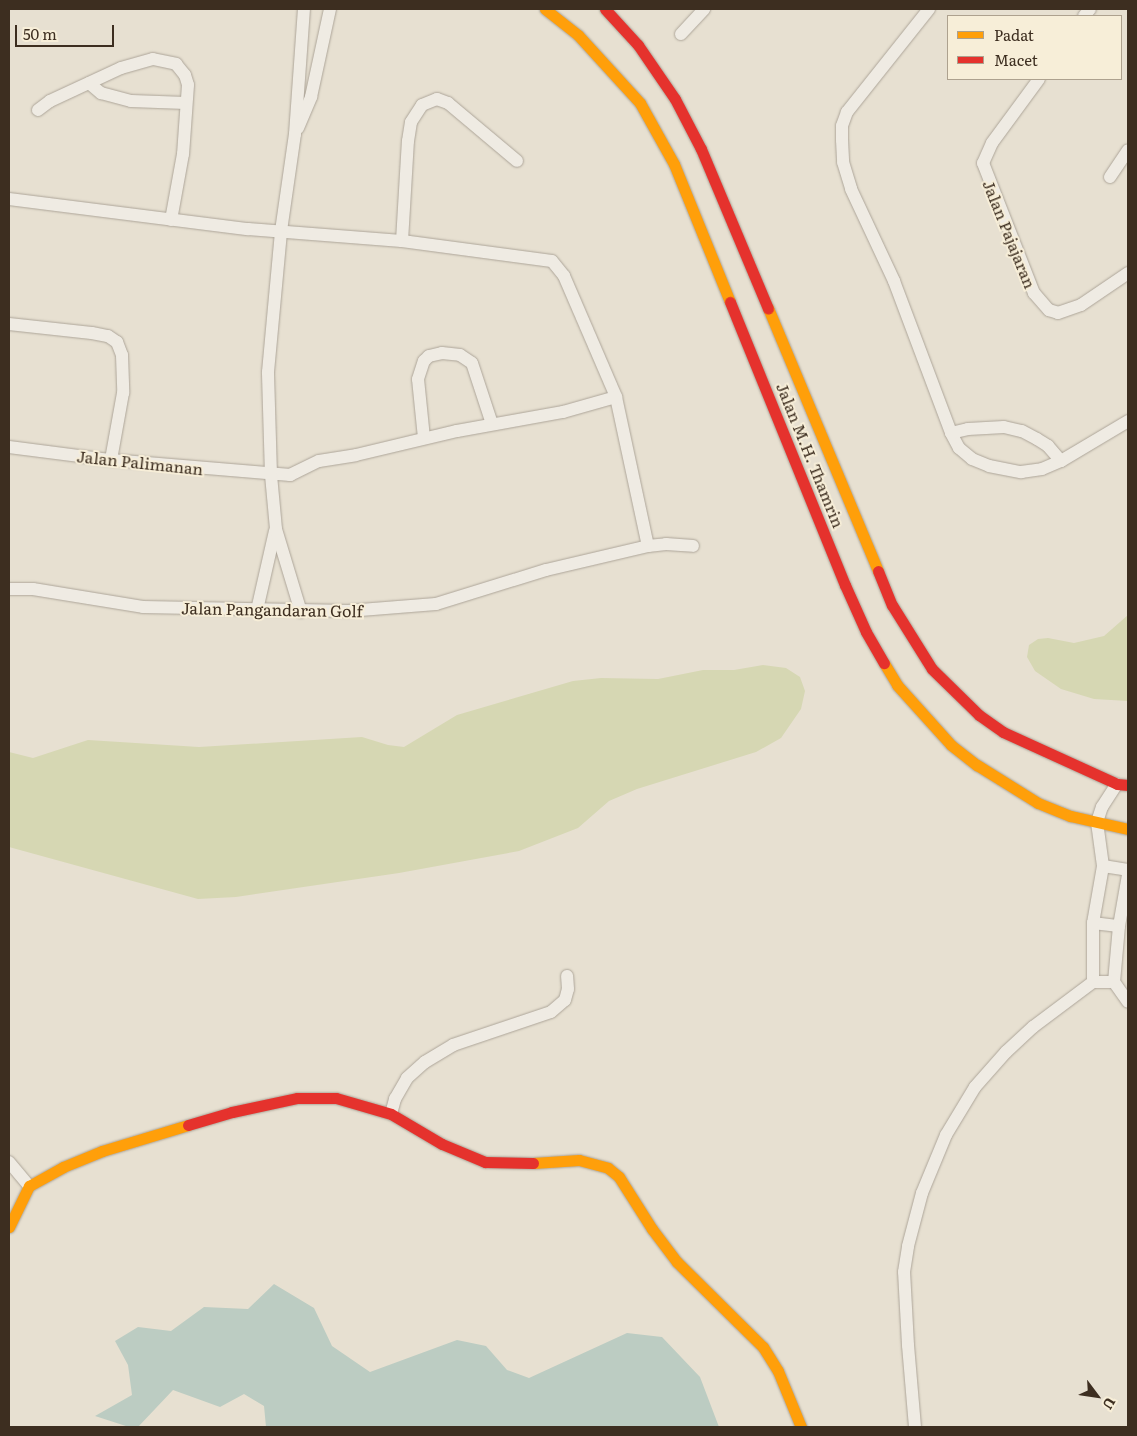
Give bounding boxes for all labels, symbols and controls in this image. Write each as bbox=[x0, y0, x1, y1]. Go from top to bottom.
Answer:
scale bar bbox=[18, 15, 116, 47]
legend bbox=[947, 15, 1122, 80]
text: 50 m bbox=[23, 22, 57, 45]
text: Padat bbox=[994, 23, 1034, 46]
text: Macet bbox=[994, 48, 1038, 71]
street label: Jalan Pajajaran bbox=[979, 177, 1041, 291]
street label: Jalan M.H. Thamrin bbox=[773, 380, 849, 530]
street label: Jalan Palimanan bbox=[76, 446, 204, 478]
street label: Jalan Pangandaran Golf bbox=[181, 598, 363, 620]
north arrow bbox=[1072, 1371, 1122, 1421]
text: U bbox=[1098, 1394, 1121, 1414]

